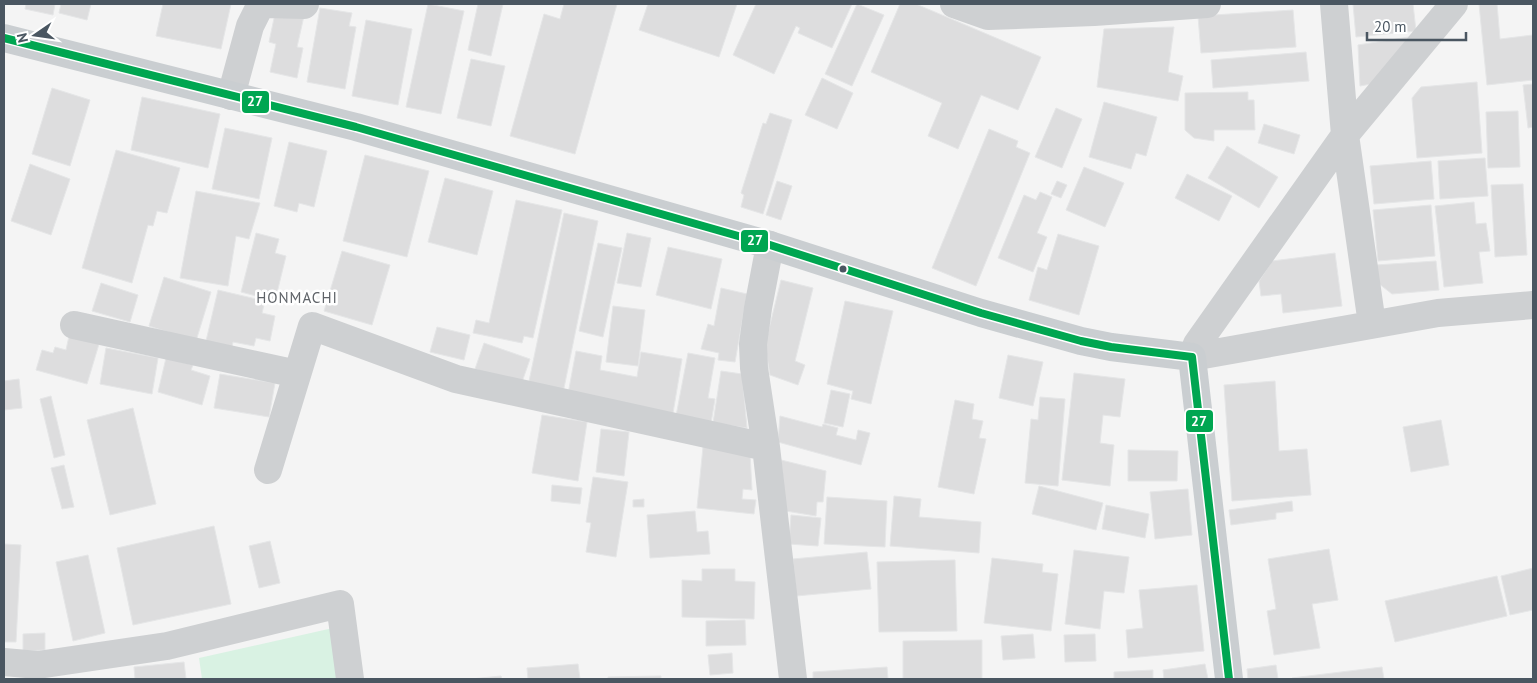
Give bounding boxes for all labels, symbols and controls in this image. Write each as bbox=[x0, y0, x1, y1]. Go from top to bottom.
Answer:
north arrow bbox=[10, 10, 60, 60]
scale bar bbox=[1367, 10, 1466, 42]
text: 20 m bbox=[1374, 17, 1407, 36]
text: N bbox=[13, 31, 32, 44]
line badge: 27 bbox=[241, 90, 270, 114]
text: 27 bbox=[247, 92, 263, 110]
line badge: 27 bbox=[740, 229, 769, 253]
text: 27 bbox=[747, 231, 763, 249]
unlabelled marker bbox=[838, 264, 848, 274]
district label: HONMACHI bbox=[256, 288, 338, 307]
line badge: 27 bbox=[1185, 409, 1214, 433]
text: 27 bbox=[1191, 412, 1207, 430]

